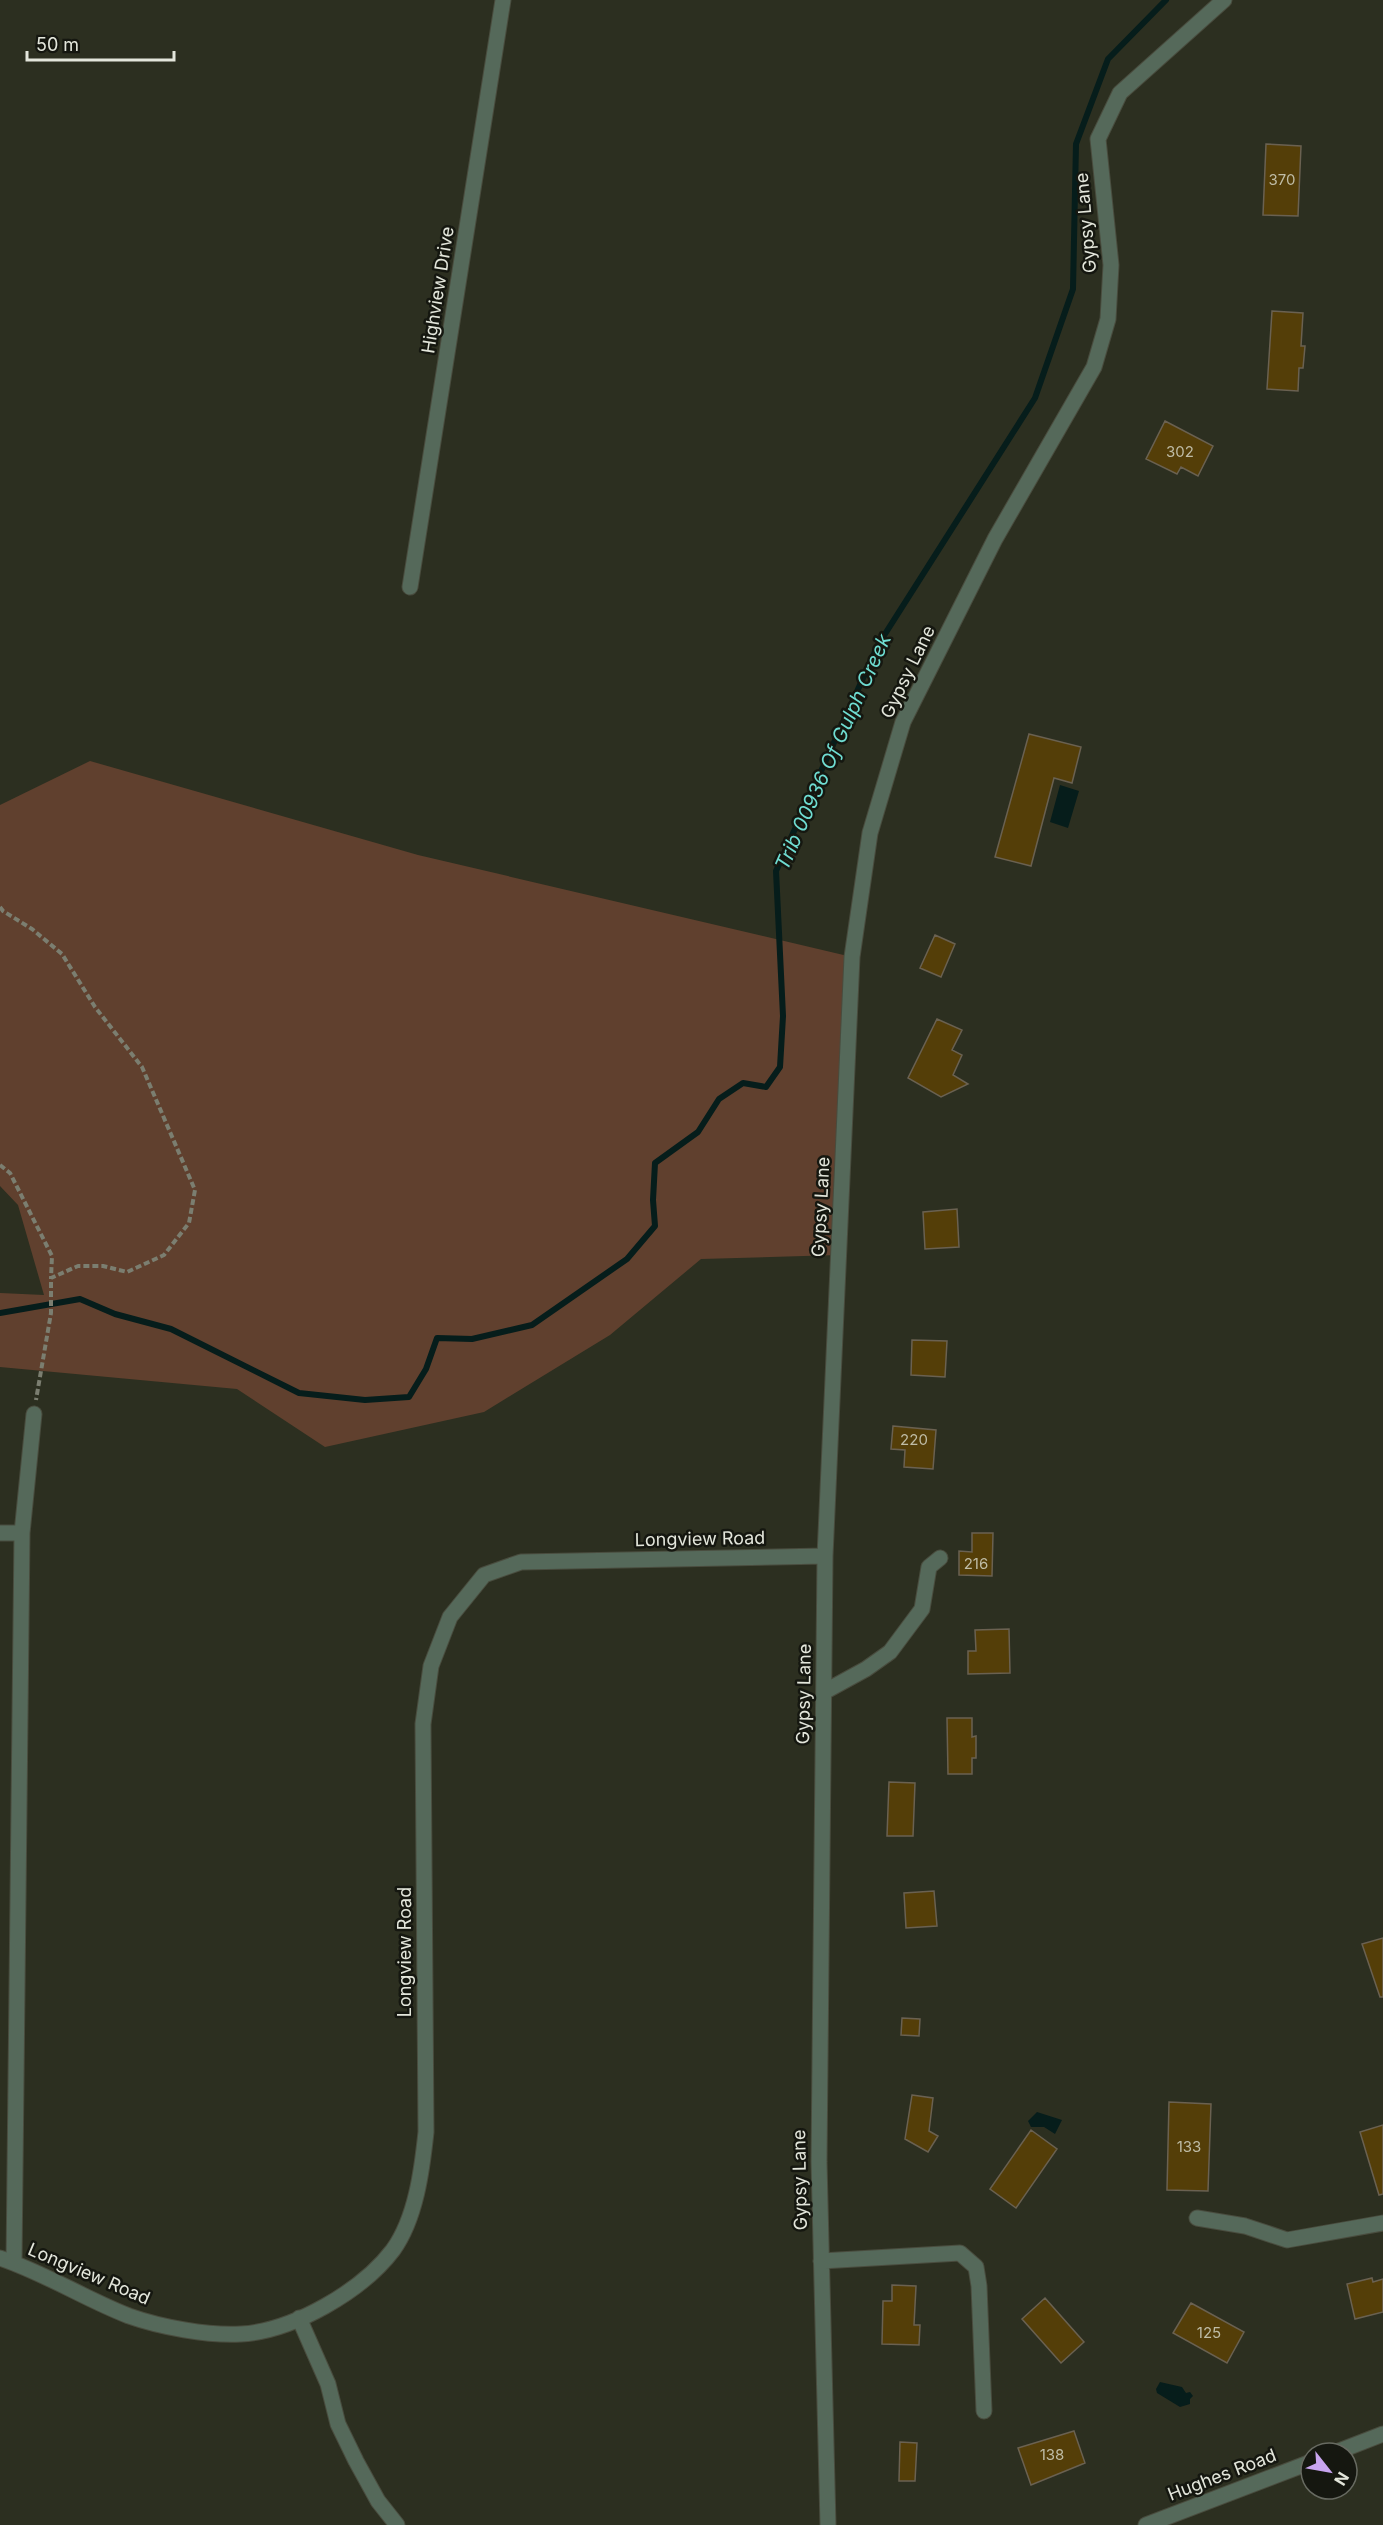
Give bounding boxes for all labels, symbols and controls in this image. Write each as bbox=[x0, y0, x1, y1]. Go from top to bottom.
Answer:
scale bar bbox=[27, 24, 174, 62]
text: 50 m bbox=[36, 34, 79, 55]
house number: 370 bbox=[1269, 170, 1295, 189]
street label: Gypsy Lane bbox=[1071, 172, 1100, 274]
street label: Highview Drive bbox=[417, 225, 458, 355]
house number: 302 bbox=[1166, 442, 1194, 461]
street label: Gypsy Lane bbox=[876, 622, 939, 722]
water label: Trib 00936 Of Gulph Creek bbox=[770, 629, 896, 874]
street label: Gypsy Lane bbox=[807, 1156, 834, 1258]
house number: 220 bbox=[900, 1430, 928, 1449]
street label: Longview Road bbox=[635, 1527, 765, 1550]
house number: 216 bbox=[964, 1554, 988, 1573]
street label: Gypsy Lane bbox=[792, 1643, 815, 1745]
street label: Longview Road bbox=[394, 1887, 415, 2017]
street label: Gypsy Lane bbox=[788, 2129, 811, 2231]
house number: 133 bbox=[1177, 2137, 1201, 2156]
street label: Longview Road bbox=[25, 2238, 153, 2309]
house number: 125 bbox=[1197, 2323, 1221, 2342]
north arrow bbox=[1299, 2441, 1359, 2501]
street label: Hughes Road bbox=[1165, 2444, 1279, 2505]
house number: 138 bbox=[1040, 2445, 1064, 2464]
text: N bbox=[1330, 2468, 1354, 2489]

